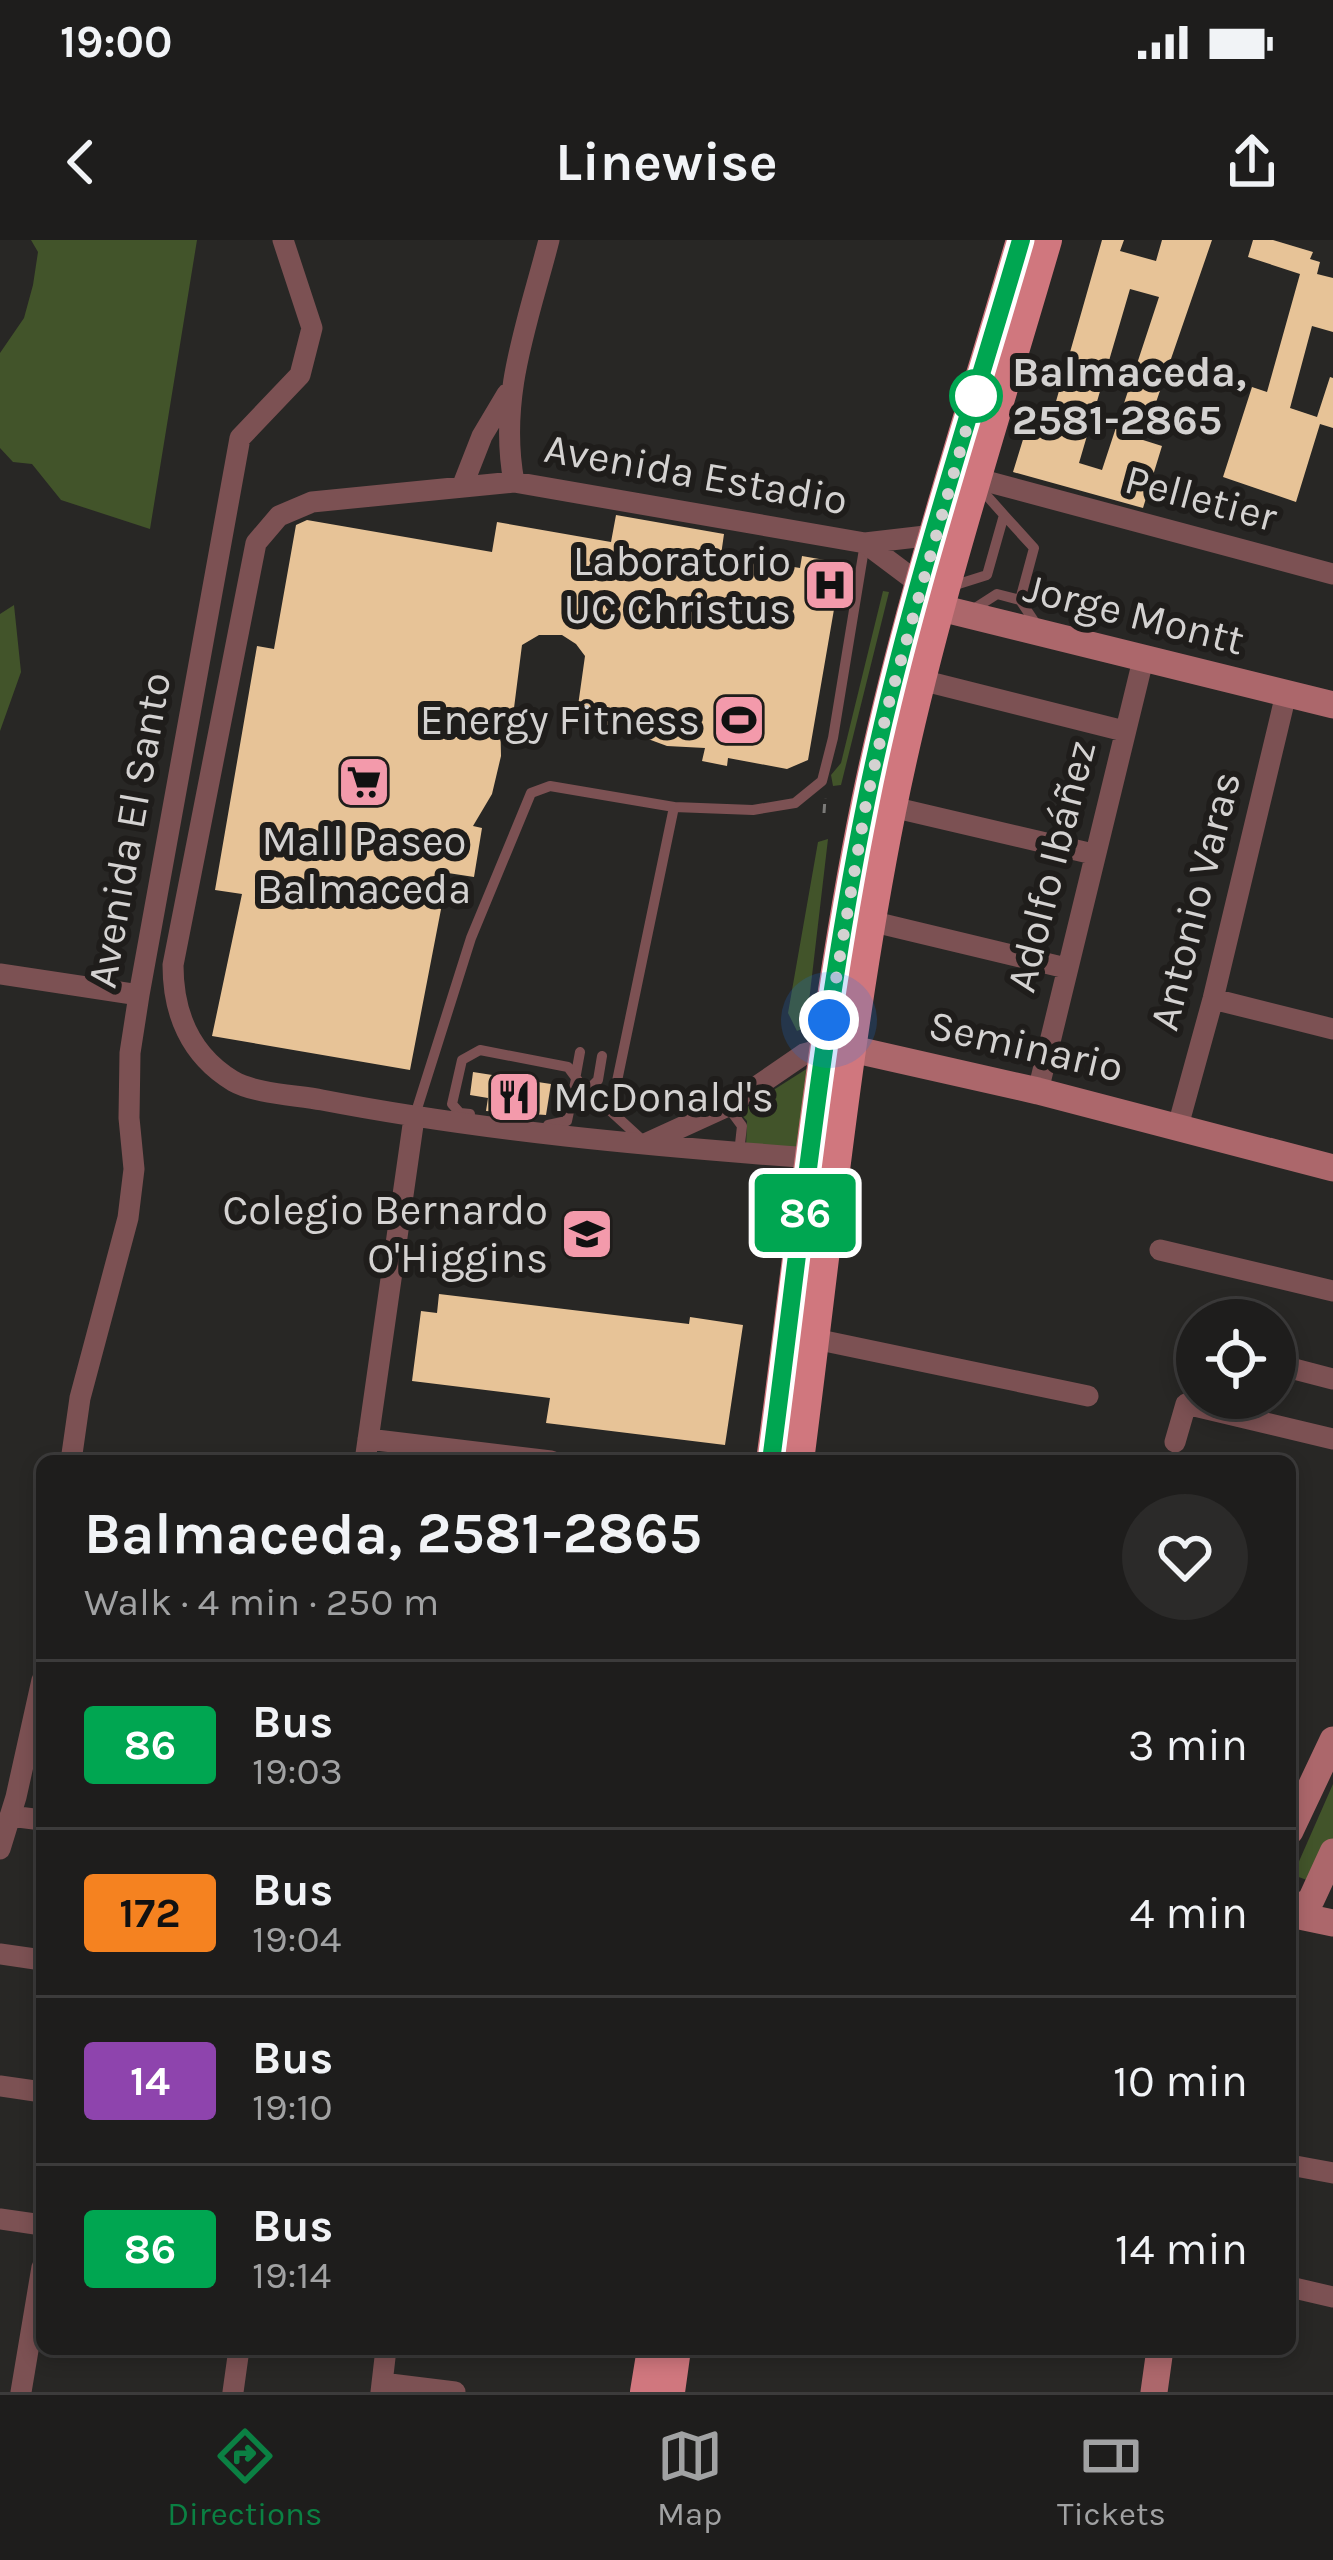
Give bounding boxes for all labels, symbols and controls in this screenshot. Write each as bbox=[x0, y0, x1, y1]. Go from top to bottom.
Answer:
text: 19:00 bbox=[60, 16, 173, 68]
icon: back bbox=[48, 129, 114, 195]
icon: share bbox=[1219, 129, 1285, 195]
text: Linewise bbox=[555, 130, 778, 194]
place label: Balmaceda, 2581-2865 bbox=[1012, 347, 1247, 445]
marker: Balmaceda, 2581-2865 bbox=[951, 371, 1001, 421]
street label: Avenida Estadio bbox=[541, 423, 851, 525]
street label: Pelletier bbox=[1120, 454, 1283, 542]
place label: Laboratorio UC Christus bbox=[564, 536, 791, 634]
hospital icon: Laboratorio UC Christus bbox=[802, 557, 858, 613]
street label: Jorge Montt bbox=[1019, 563, 1249, 665]
street label: Avenida El Santo bbox=[77, 668, 181, 992]
sports icon: Energy Fitness bbox=[711, 692, 767, 748]
place label: Energy Fitness bbox=[420, 695, 700, 745]
street label: Adolfo Ibáñez bbox=[996, 735, 1106, 997]
supermarket icon: Mall Paseo Balmaceda bbox=[336, 754, 392, 810]
street label: Antonio Varas bbox=[1139, 766, 1251, 1036]
place label: Mall Paseo Balmaceda bbox=[257, 816, 471, 914]
your location bbox=[799, 990, 859, 1050]
street label: Seminario bbox=[924, 999, 1128, 1093]
restaurant icon: McDonald's bbox=[486, 1069, 542, 1125]
place label: McDonald's bbox=[553, 1072, 774, 1122]
line badge: 86 bbox=[751, 1174, 859, 1252]
place label: Colegio Bernardo O'Higgins bbox=[222, 1185, 548, 1283]
text: 86 bbox=[779, 1188, 831, 1238]
school or university icon: Colegio Bernardo O'Higgins bbox=[559, 1206, 615, 1262]
map controls bbox=[1176, 1299, 1296, 1419]
button: locate bbox=[1176, 1299, 1296, 1419]
button: heart bbox=[1122, 1494, 1248, 1620]
text: Balmaceda, 2581-2865 bbox=[84, 1501, 702, 1567]
text: Walk · 4 min · 250 m bbox=[84, 1579, 439, 1625]
text: Bus bbox=[252, 1696, 333, 1748]
text: 3 min bbox=[1128, 1719, 1248, 1771]
text: 86 bbox=[124, 1720, 176, 1770]
text: 19:03 bbox=[252, 1748, 343, 1794]
text: Bus bbox=[252, 1864, 333, 1916]
text: 4 min bbox=[1130, 1887, 1248, 1939]
text: 172 bbox=[119, 1888, 181, 1938]
text: 19:04 bbox=[252, 1916, 341, 1962]
text: Bus bbox=[252, 2032, 333, 2084]
text: 10 min bbox=[1113, 2055, 1248, 2107]
text: 14 bbox=[130, 2056, 170, 2106]
text: 19:10 bbox=[252, 2084, 333, 2130]
text: Bus bbox=[252, 2200, 333, 2252]
text: 14 min bbox=[1115, 2223, 1248, 2275]
text: 86 bbox=[124, 2224, 176, 2274]
text: 19:14 bbox=[252, 2252, 331, 2298]
tab: Directions bbox=[167, 2423, 322, 2533]
tab: Map bbox=[657, 2423, 723, 2533]
tab: Tickets bbox=[1057, 2423, 1166, 2533]

